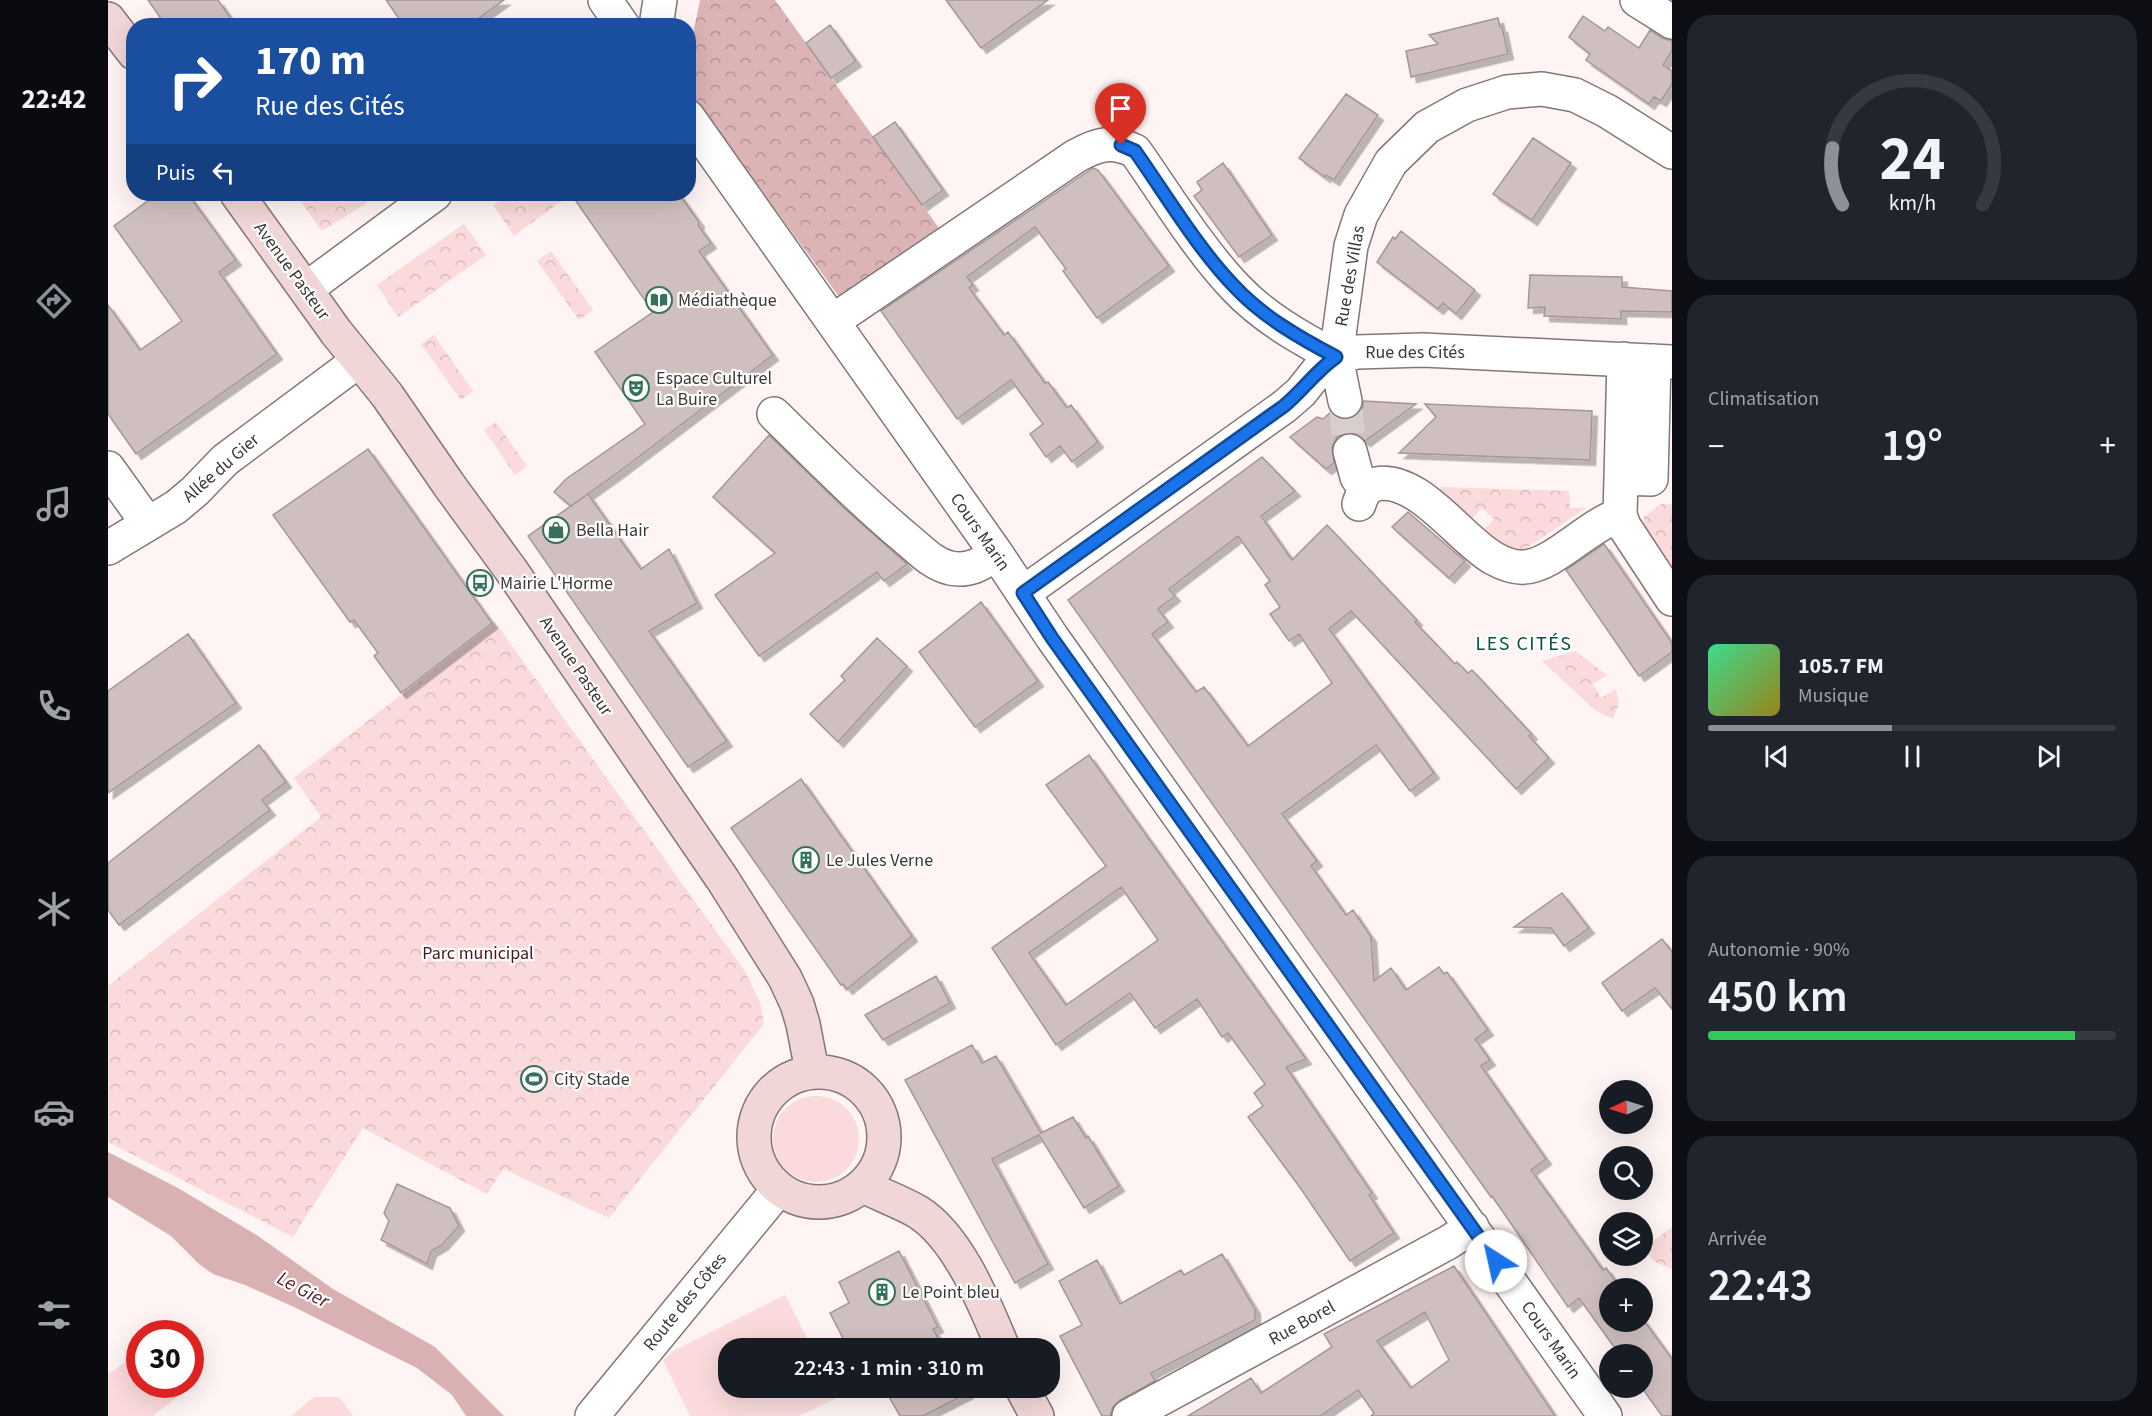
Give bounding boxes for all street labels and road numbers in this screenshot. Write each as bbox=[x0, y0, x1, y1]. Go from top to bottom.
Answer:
street label: Avenue Pasteur bbox=[248, 217, 337, 326]
street label: Rue des Villas bbox=[1329, 224, 1371, 328]
street label: Rue des Cités bbox=[1365, 340, 1465, 365]
street label: Allée du Gier bbox=[177, 427, 265, 508]
street label: Cours Marin bbox=[944, 488, 1016, 576]
street label: Avenue Pasteur bbox=[533, 611, 619, 722]
street label: Route des Côtes bbox=[638, 1247, 732, 1357]
street label: Rue Borel bbox=[1264, 1294, 1340, 1352]
street label: Cours Marin bbox=[1515, 1296, 1587, 1384]

